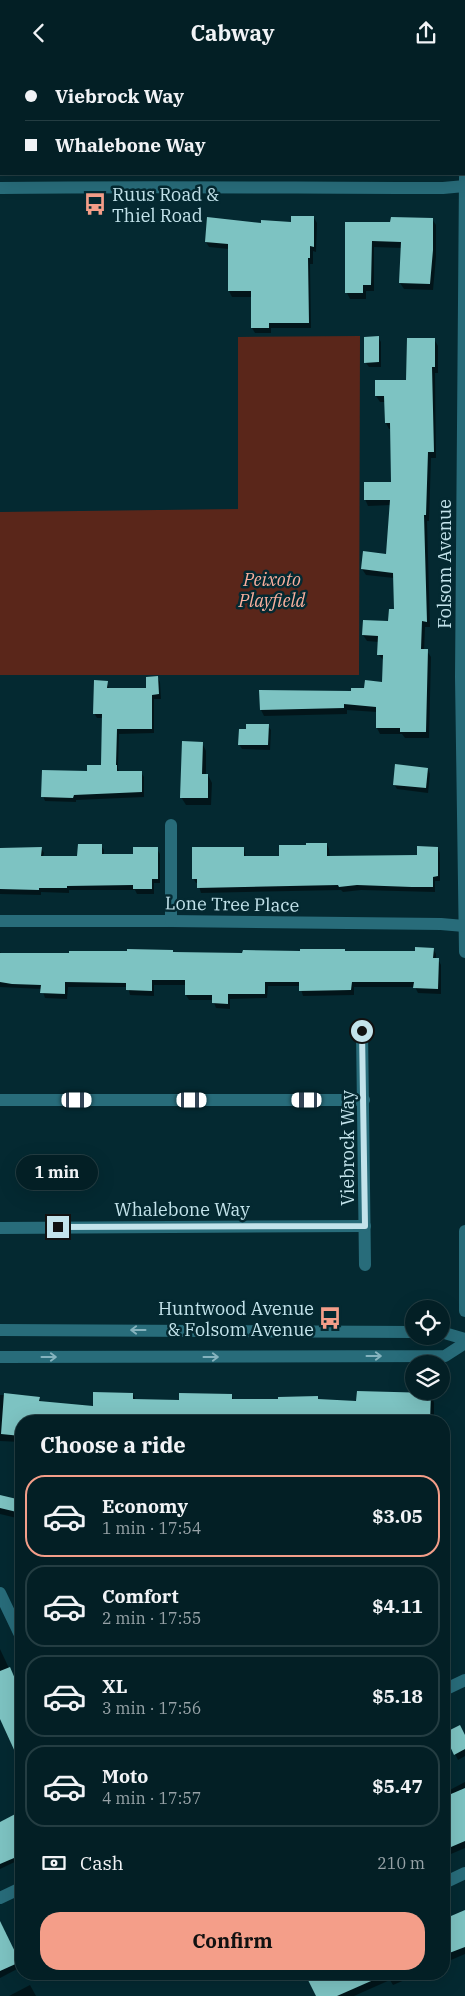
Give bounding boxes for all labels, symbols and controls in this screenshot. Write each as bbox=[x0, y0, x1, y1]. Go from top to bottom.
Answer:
text: Cabway bbox=[191, 18, 274, 47]
icon: back bbox=[25, 19, 53, 47]
icon: share bbox=[412, 19, 440, 47]
text: Viebrock Way bbox=[55, 84, 184, 108]
text: Whalebone Way bbox=[55, 133, 206, 157]
place label: Ruus Road & Thiel Road bbox=[112, 183, 219, 227]
bus stop icon: Ruus Road & Thiel Road bbox=[82, 191, 108, 217]
street label: Folsom Avenue bbox=[433, 499, 456, 629]
park label: Peixoto Playfield bbox=[238, 568, 306, 612]
street label: Lone Tree Place bbox=[165, 891, 299, 917]
route start bbox=[351, 1020, 373, 1042]
street label: Viebrock Way bbox=[336, 1090, 359, 1206]
car bbox=[62, 1093, 92, 1108]
car bbox=[177, 1093, 207, 1108]
car bbox=[292, 1093, 322, 1108]
callout: 1 min bbox=[17, 1155, 99, 1189]
text: 1 min bbox=[35, 1162, 79, 1182]
street label: Whalebone Way bbox=[114, 1198, 250, 1221]
route end bbox=[47, 1216, 69, 1238]
place label: Huntwood Avenue & Folsom Avenue bbox=[158, 1297, 314, 1341]
map controls bbox=[405, 1300, 450, 1400]
button: locate bbox=[405, 1300, 450, 1345]
bus stop icon: Huntwood Avenue & Folsom Avenue bbox=[317, 1305, 343, 1331]
one-way arrow bbox=[130, 1325, 146, 1335]
one-way arrow bbox=[365, 1351, 381, 1361]
one-way arrow bbox=[40, 1352, 56, 1362]
one-way arrow bbox=[202, 1352, 219, 1362]
button: layers bbox=[405, 1355, 450, 1400]
text: Choose a ride bbox=[40, 1430, 186, 1459]
icon: car bbox=[42, 1494, 87, 1539]
text: Economy bbox=[102, 1494, 188, 1518]
text: $3.05 bbox=[372, 1504, 423, 1528]
text: 1 min · 17:54 bbox=[102, 1518, 201, 1538]
icon: car bbox=[42, 1584, 87, 1629]
text: Comfort bbox=[102, 1584, 179, 1608]
text: $4.11 bbox=[372, 1594, 423, 1618]
text: 2 min · 17:55 bbox=[102, 1608, 201, 1628]
icon: car bbox=[42, 1674, 87, 1719]
text: XL bbox=[102, 1674, 128, 1698]
text: $5.18 bbox=[372, 1684, 423, 1708]
text: 3 min · 17:56 bbox=[102, 1698, 201, 1718]
icon: car bbox=[42, 1764, 87, 1809]
text: Moto bbox=[102, 1764, 148, 1788]
text: $5.47 bbox=[372, 1774, 423, 1798]
text: 4 min · 17:57 bbox=[102, 1788, 201, 1808]
icon: cash bbox=[40, 1849, 68, 1877]
text: Cash bbox=[80, 1851, 124, 1875]
text: 210 m bbox=[377, 1853, 425, 1873]
button: Confirm bbox=[40, 1912, 425, 1970]

